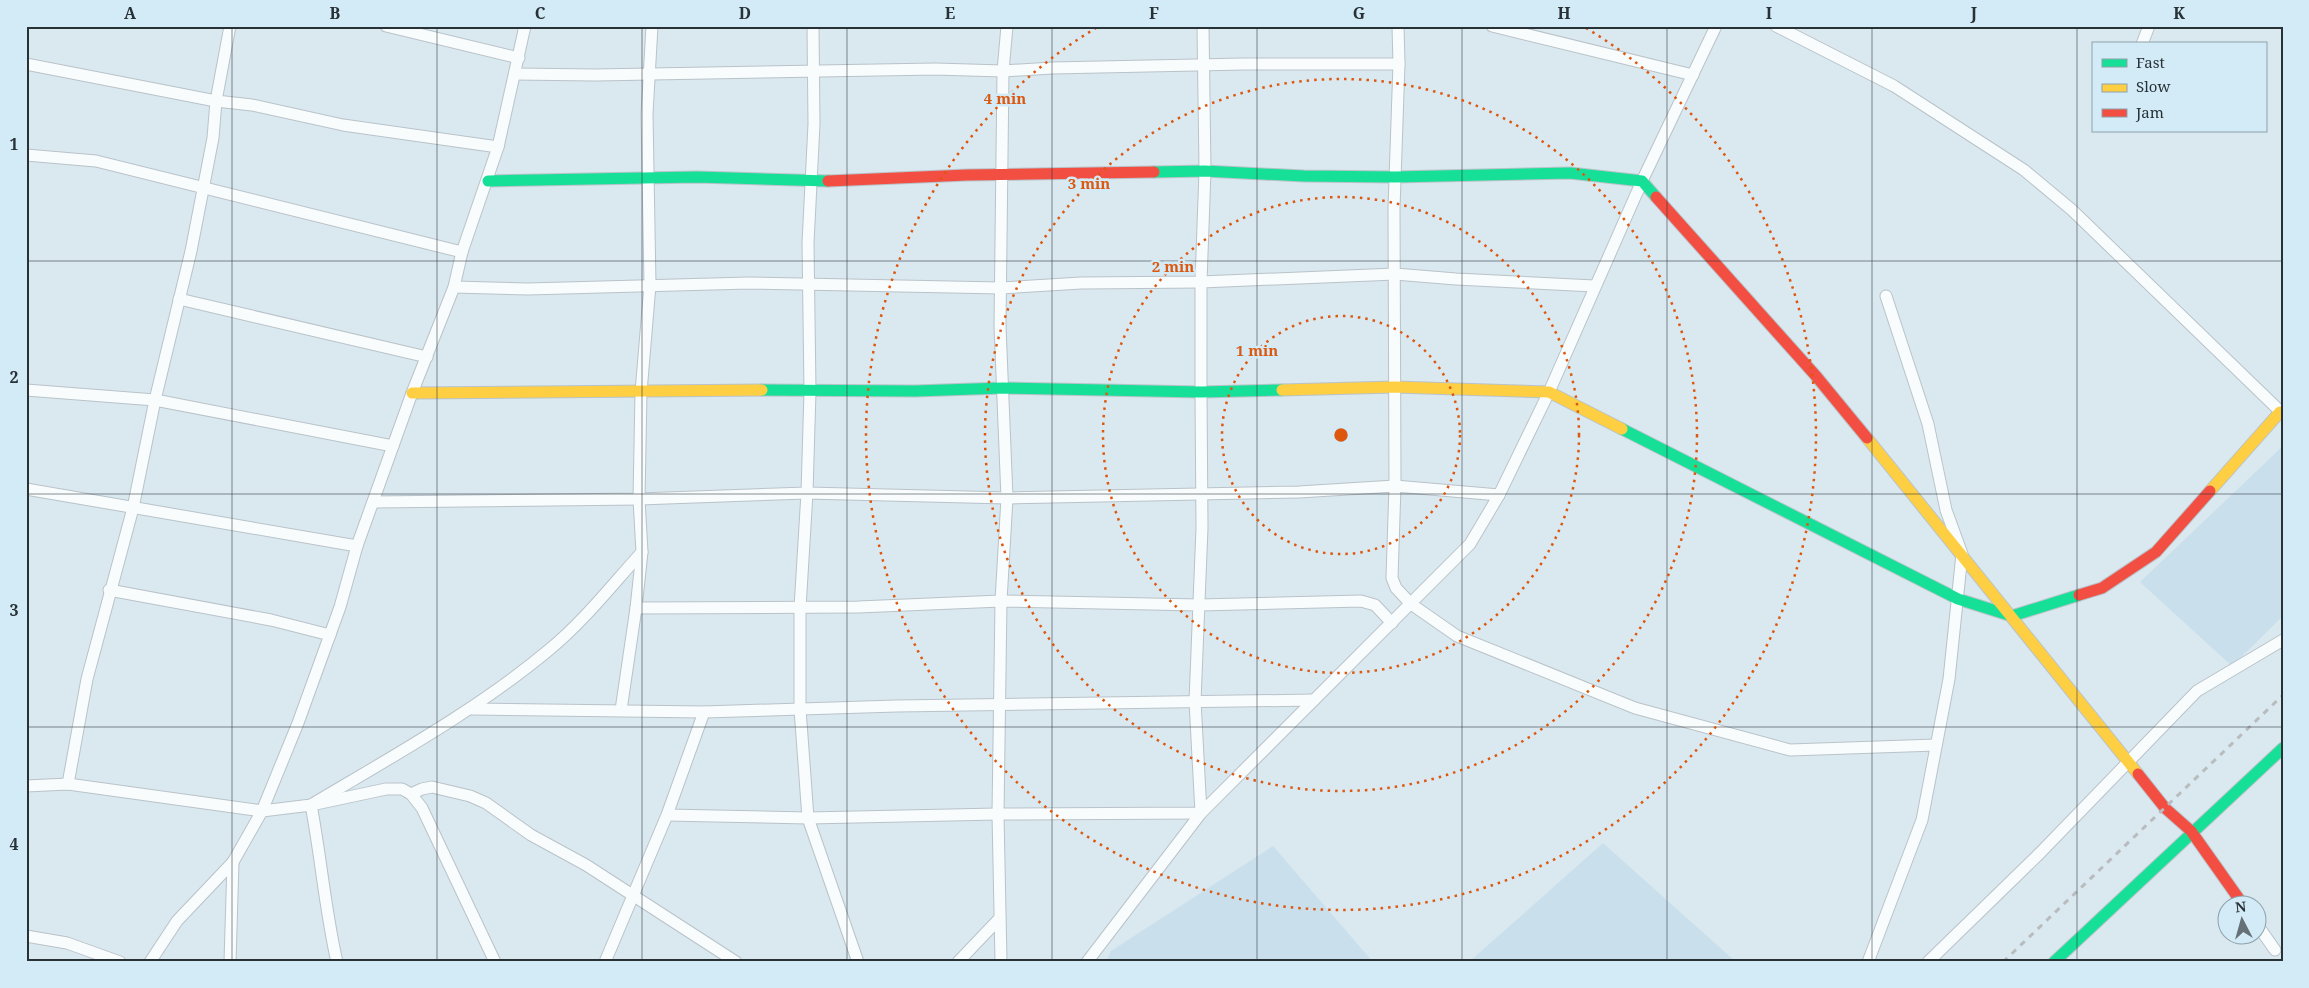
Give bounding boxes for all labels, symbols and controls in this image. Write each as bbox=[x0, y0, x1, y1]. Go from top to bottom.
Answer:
text: A bbox=[124, 2, 137, 24]
text: B bbox=[330, 2, 341, 24]
text: C bbox=[535, 2, 546, 24]
text: D bbox=[739, 2, 751, 24]
text: E bbox=[945, 2, 955, 24]
text: F bbox=[1149, 2, 1159, 24]
text: G bbox=[1353, 2, 1365, 24]
text: H bbox=[1557, 2, 1571, 24]
text: I bbox=[1766, 2, 1772, 24]
text: J bbox=[1970, 2, 1978, 24]
text: K bbox=[2173, 2, 2185, 24]
legend bbox=[2092, 42, 2266, 132]
text: Fast bbox=[2136, 52, 2165, 72]
text: Slow bbox=[2136, 76, 2170, 96]
text: 4 min bbox=[984, 88, 1026, 108]
text: Jam bbox=[2135, 102, 2164, 122]
text: 1 bbox=[9, 133, 19, 155]
text: 3 min bbox=[1068, 173, 1110, 193]
text: 2 min bbox=[1152, 256, 1194, 276]
text: 1 min bbox=[1236, 340, 1278, 360]
text: 2 bbox=[9, 366, 19, 388]
centre of rings bbox=[1332, 426, 1350, 444]
text: 3 bbox=[9, 599, 19, 621]
text: 4 bbox=[9, 833, 19, 855]
north arrow bbox=[2216, 896, 2266, 946]
text: N bbox=[2234, 897, 2247, 917]

